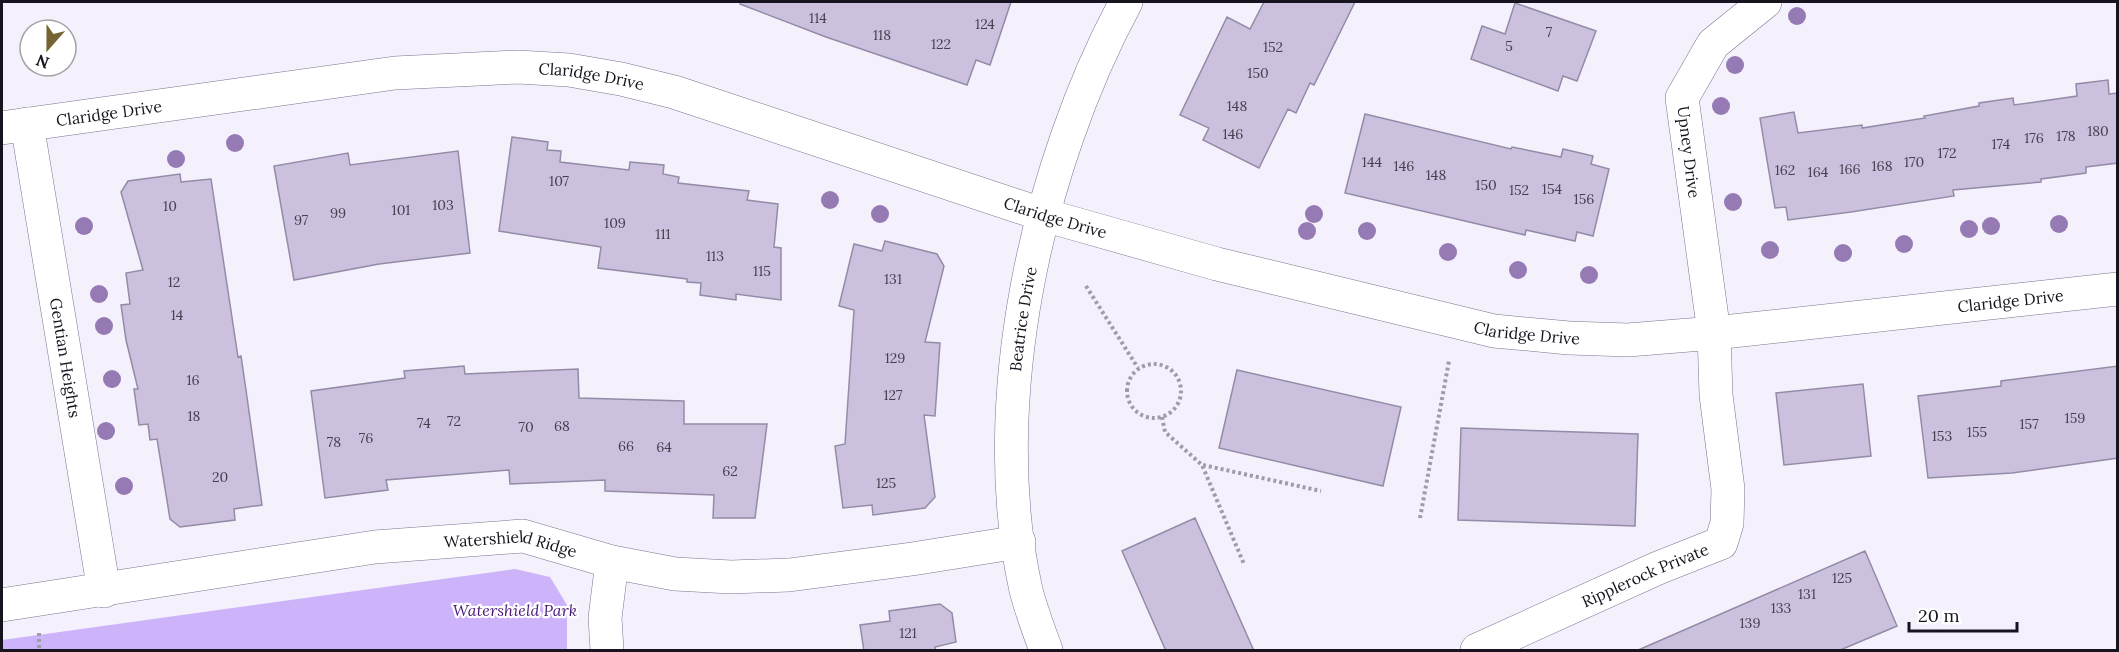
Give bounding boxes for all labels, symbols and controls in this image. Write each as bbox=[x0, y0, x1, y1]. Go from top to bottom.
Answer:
house number: 114 bbox=[809, 9, 827, 27]
house number: 124 bbox=[975, 15, 995, 33]
north arrow bbox=[18, 18, 78, 78]
house number: 7 bbox=[1546, 23, 1553, 41]
house number: 118 bbox=[873, 26, 891, 44]
house number: 122 bbox=[931, 35, 951, 53]
house number: 5 bbox=[1505, 37, 1513, 55]
house number: 152 bbox=[1263, 38, 1283, 56]
text: N bbox=[33, 50, 52, 74]
street label: Claridge Drive bbox=[538, 58, 646, 94]
house number: 150 bbox=[1247, 64, 1269, 82]
street label: Claridge Drive bbox=[55, 96, 163, 130]
house number: 148 bbox=[1227, 97, 1247, 115]
street label: Upney Drive bbox=[1673, 105, 1705, 199]
house number: 180 bbox=[2087, 122, 2109, 140]
house number: 146 bbox=[1223, 125, 1243, 143]
house number: 178 bbox=[2056, 127, 2076, 145]
house number: 176 bbox=[2024, 129, 2044, 147]
house number: 174 bbox=[1992, 135, 2011, 153]
house number: 172 bbox=[1937, 144, 1957, 162]
house number: 144 bbox=[1362, 153, 1383, 171]
house number: 170 bbox=[1904, 153, 1924, 171]
house number: 146 bbox=[1394, 157, 1414, 175]
house number: 168 bbox=[1871, 157, 1893, 175]
house number: 166 bbox=[1839, 160, 1861, 178]
house number: 162 bbox=[1775, 161, 1795, 179]
house number: 164 bbox=[1808, 163, 1829, 181]
house number: 148 bbox=[1426, 166, 1446, 184]
house number: 107 bbox=[549, 172, 570, 190]
house number: 150 bbox=[1475, 176, 1497, 194]
house number: 154 bbox=[1542, 180, 1563, 198]
house number: 152 bbox=[1509, 181, 1529, 199]
house number: 156 bbox=[1574, 190, 1594, 208]
street label: Claridge Drive bbox=[1001, 192, 1110, 242]
house number: 103 bbox=[432, 196, 454, 214]
house number: 10 bbox=[163, 197, 177, 215]
house number: 101 bbox=[392, 201, 410, 219]
house number: 99 bbox=[330, 204, 346, 222]
house number: 97 bbox=[294, 211, 309, 229]
house number: 109 bbox=[604, 214, 626, 232]
house number: 111 bbox=[655, 225, 671, 243]
house number: 113 bbox=[706, 247, 724, 265]
house number: 115 bbox=[753, 262, 771, 280]
street label: Beatrice Drive bbox=[1005, 264, 1041, 372]
house number: 131 bbox=[884, 270, 902, 288]
house number: 12 bbox=[168, 273, 180, 291]
street label: Claridge Drive bbox=[1956, 285, 2065, 316]
street label: Gentian Heights bbox=[46, 297, 85, 419]
house number: 14 bbox=[171, 306, 184, 324]
street label: Claridge Drive bbox=[1472, 316, 1580, 348]
house number: 129 bbox=[885, 349, 905, 367]
house number: 16 bbox=[186, 371, 200, 389]
house number: 127 bbox=[883, 386, 903, 404]
house number: 18 bbox=[188, 407, 201, 425]
house number: 159 bbox=[2065, 409, 2085, 427]
house number: 72 bbox=[447, 412, 461, 430]
house number: 74 bbox=[417, 414, 431, 432]
house number: 157 bbox=[2019, 415, 2039, 433]
house number: 68 bbox=[554, 417, 570, 435]
house number: 70 bbox=[518, 418, 534, 436]
house number: 155 bbox=[1967, 423, 1987, 441]
house number: 153 bbox=[1932, 427, 1952, 445]
house number: 76 bbox=[359, 429, 373, 447]
house number: 78 bbox=[327, 433, 341, 451]
house number: 66 bbox=[618, 437, 634, 455]
house number: 64 bbox=[656, 438, 672, 456]
house number: 62 bbox=[722, 462, 738, 480]
house number: 20 bbox=[212, 468, 228, 486]
house number: 125 bbox=[876, 474, 896, 492]
street label: Watershield Ridge bbox=[443, 526, 580, 561]
street label: Ripplerock Private bbox=[1578, 539, 1712, 611]
house number: 125 bbox=[1832, 569, 1852, 587]
house number: 131 bbox=[1798, 585, 1816, 603]
scale bar bbox=[1909, 595, 2017, 633]
house number: 133 bbox=[1771, 599, 1792, 617]
park label: Watershield Park bbox=[453, 600, 577, 620]
text: 20 m bbox=[1918, 604, 1960, 627]
house number: 139 bbox=[1740, 614, 1761, 632]
house number: 121 bbox=[899, 624, 917, 642]

